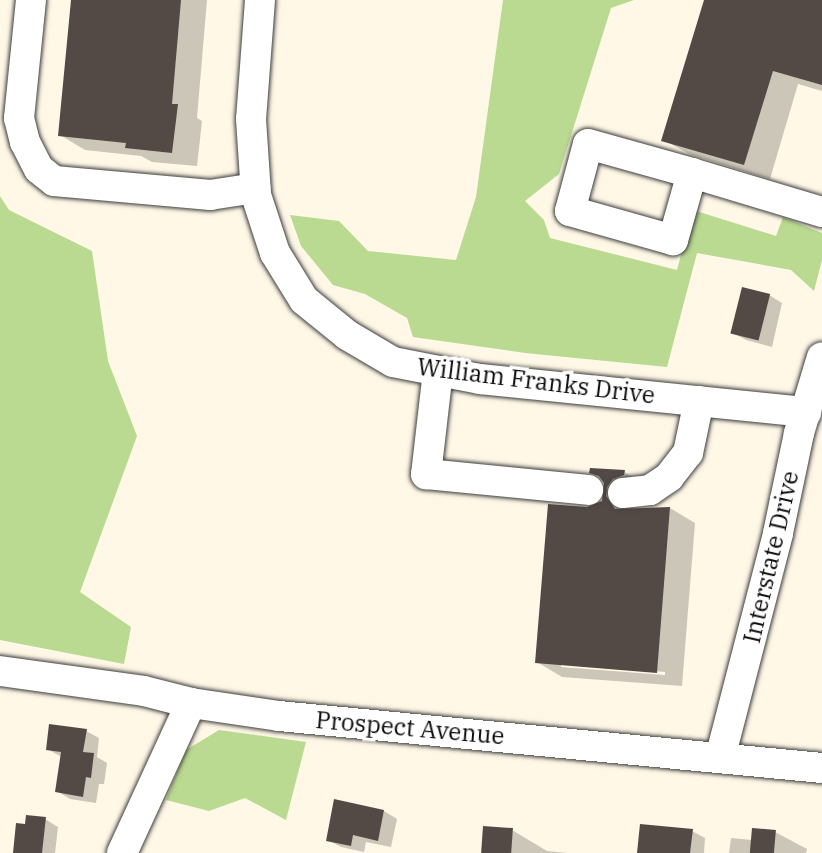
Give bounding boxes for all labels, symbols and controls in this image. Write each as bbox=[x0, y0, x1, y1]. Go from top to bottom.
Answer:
street label: William Franks Drive bbox=[415, 352, 657, 410]
street label: Interstate Drive bbox=[737, 468, 805, 646]
street label: Prospect Avenue bbox=[314, 705, 506, 751]

